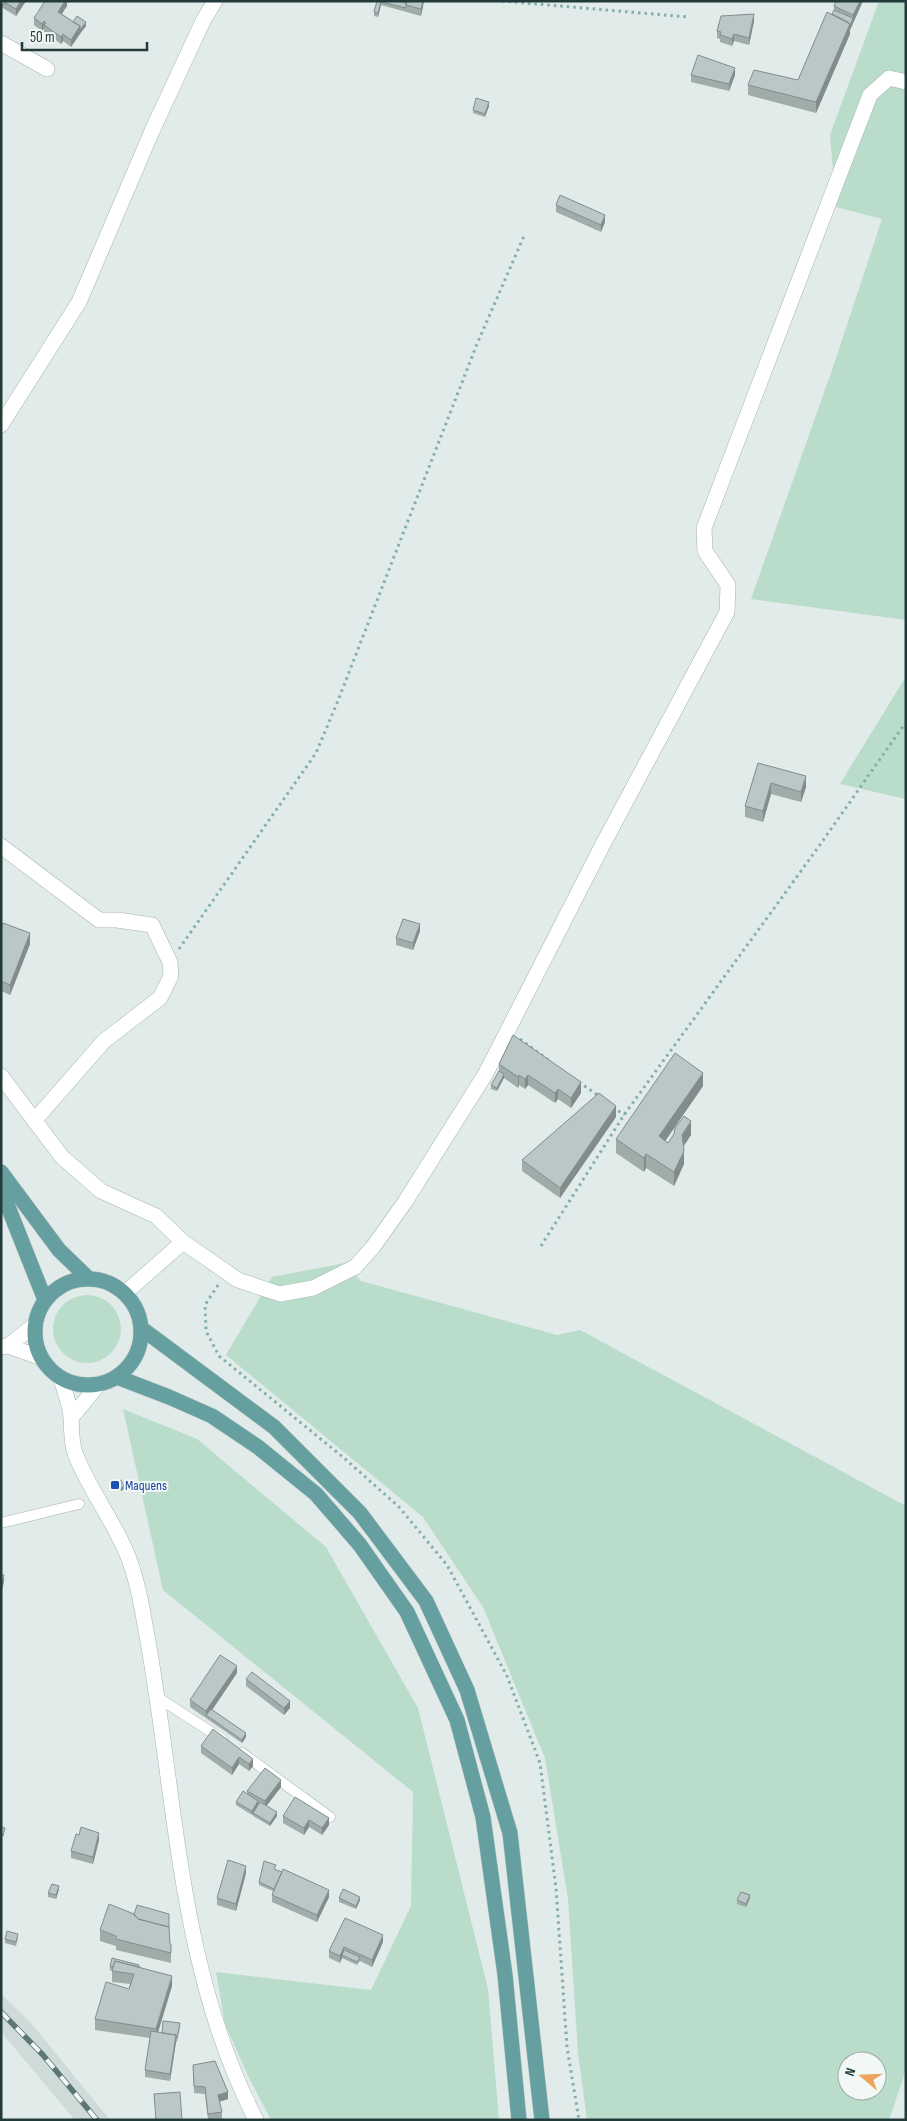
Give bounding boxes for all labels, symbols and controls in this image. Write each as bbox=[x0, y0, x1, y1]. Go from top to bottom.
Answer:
scale bar bbox=[22, 20, 148, 52]
text: 50 m bbox=[30, 28, 55, 47]
place label: Maquens bbox=[125, 1477, 167, 1494]
marker: Maquens bbox=[109, 1479, 121, 1491]
north arrow bbox=[837, 2051, 887, 2101]
text: N bbox=[841, 2066, 859, 2078]

